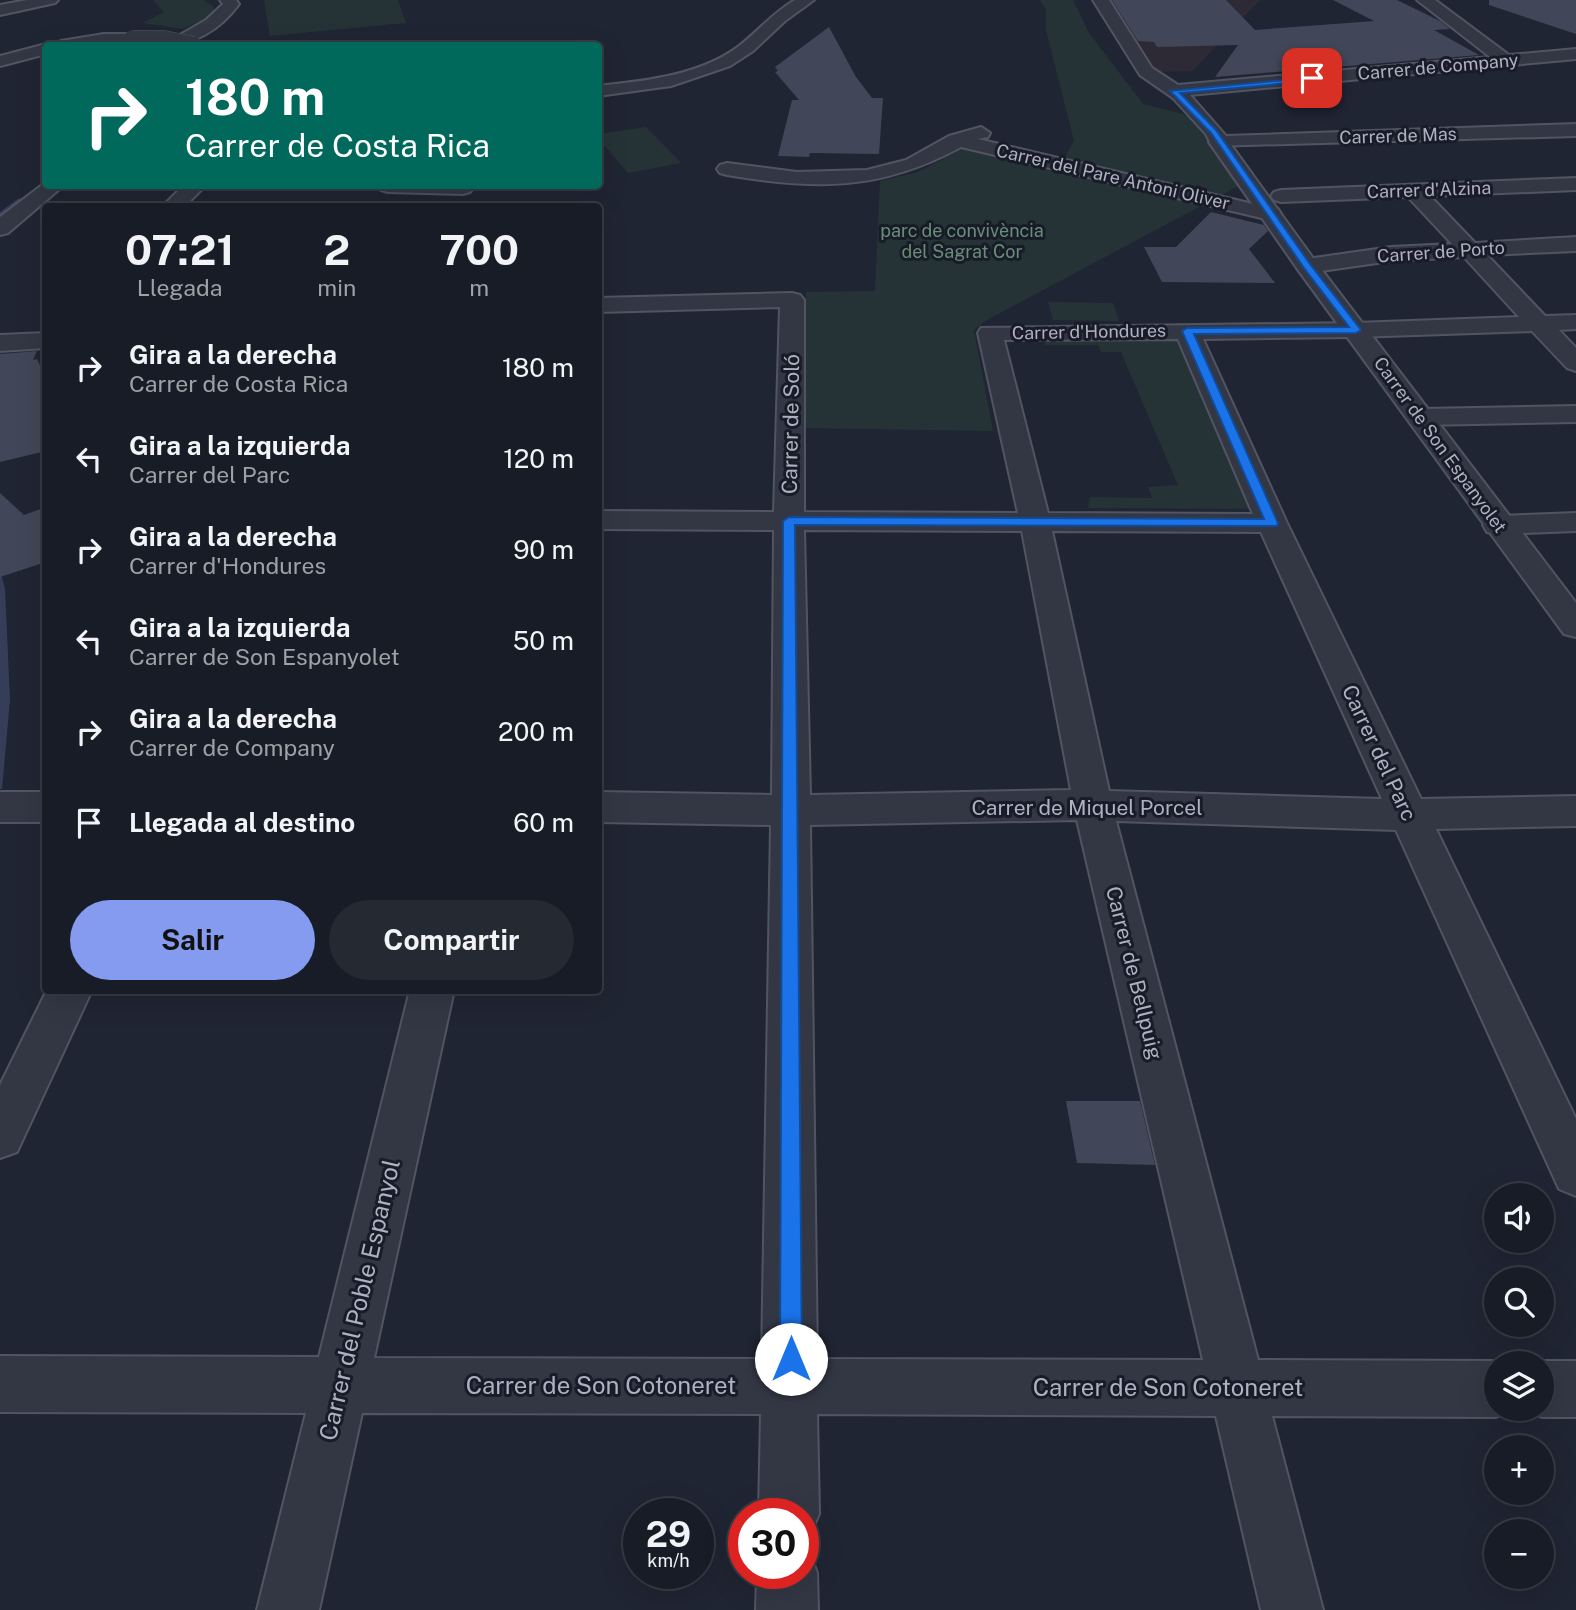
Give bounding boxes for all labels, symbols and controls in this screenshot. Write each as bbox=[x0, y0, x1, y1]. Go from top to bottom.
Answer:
pin bbox=[1282, 48, 1342, 108]
street label: Carrer de Company bbox=[1357, 49, 1519, 84]
icon: arrive bbox=[1293, 59, 1331, 97]
text: 180 m bbox=[185, 68, 325, 126]
icon: right bbox=[70, 70, 161, 161]
street label: Carrer de Mas bbox=[1339, 123, 1457, 148]
text: Carrer de Costa Rica bbox=[185, 127, 490, 164]
street label: Carrer del Pare Antoni Oliver bbox=[994, 139, 1232, 214]
street label: Carrer d'Alzina bbox=[1366, 177, 1492, 202]
park label: parc de convivència del Sagrat Cor bbox=[880, 220, 1044, 262]
text: 07:21 bbox=[125, 225, 234, 274]
text: 2 bbox=[323, 225, 350, 274]
text: 700 bbox=[439, 225, 519, 274]
street label: Carrer de Porto bbox=[1376, 237, 1506, 266]
text: Llegada bbox=[137, 274, 223, 301]
text: min bbox=[317, 274, 356, 301]
text: m bbox=[469, 274, 489, 301]
street label: Carrer d'Hondures bbox=[1012, 320, 1166, 343]
text: Gira a la derecha bbox=[129, 339, 337, 370]
icon: right bbox=[70, 349, 108, 387]
text: 180 m bbox=[502, 352, 574, 383]
street label: Carrer de Son Espanyolet bbox=[1370, 353, 1511, 537]
street label: Carrer de Soló bbox=[777, 354, 804, 494]
text: Carrer de Costa Rica bbox=[129, 370, 348, 397]
text: Gira a la izquierda bbox=[129, 430, 351, 461]
icon: left bbox=[70, 440, 108, 478]
text: 120 m bbox=[503, 443, 574, 474]
text: Carrer del Parc bbox=[129, 461, 290, 488]
text: Gira a la derecha bbox=[129, 521, 337, 552]
icon: right bbox=[70, 531, 108, 569]
text: 90 m bbox=[513, 534, 574, 565]
text: Carrer d'Hondures bbox=[129, 552, 326, 579]
text: Gira a la izquierda bbox=[129, 612, 351, 643]
icon: left bbox=[70, 622, 108, 660]
text: 50 m bbox=[513, 625, 574, 656]
text: Carrer de Son Espanyolet bbox=[129, 643, 400, 670]
street label: Carrer del Parc bbox=[1337, 681, 1422, 825]
text: Gira a la derecha bbox=[129, 703, 337, 734]
icon: right bbox=[70, 713, 108, 751]
text: 200 m bbox=[498, 716, 574, 747]
text: Carrer de Company bbox=[129, 734, 335, 761]
street label: Carrer de Miquel Porcel bbox=[971, 795, 1203, 820]
icon: arrive bbox=[70, 804, 108, 842]
text: Llegada al destino bbox=[129, 807, 355, 838]
text: 60 m bbox=[513, 807, 574, 838]
street label: Carrer de Bellpuig bbox=[1101, 884, 1168, 1062]
button: Salir bbox=[70, 900, 315, 980]
button: Compartir bbox=[329, 900, 574, 980]
street label: Carrer del Poble Espanyol bbox=[313, 1156, 405, 1443]
map controls bbox=[1484, 1183, 1554, 1589]
button: sound bbox=[1484, 1183, 1554, 1253]
button: search bbox=[1484, 1267, 1554, 1337]
position arrow bbox=[754, 1322, 828, 1396]
button: layers bbox=[1484, 1351, 1554, 1421]
street label: Carrer de Son Cotoneret bbox=[466, 1371, 736, 1399]
street label: Carrer de Son Cotoneret bbox=[1033, 1373, 1303, 1401]
button: + bbox=[1484, 1435, 1554, 1505]
speed limit sign: 30 bbox=[728, 1498, 819, 1589]
text: 29 bbox=[646, 1514, 691, 1555]
button: − bbox=[1484, 1519, 1554, 1589]
text: km/h bbox=[647, 1550, 690, 1571]

